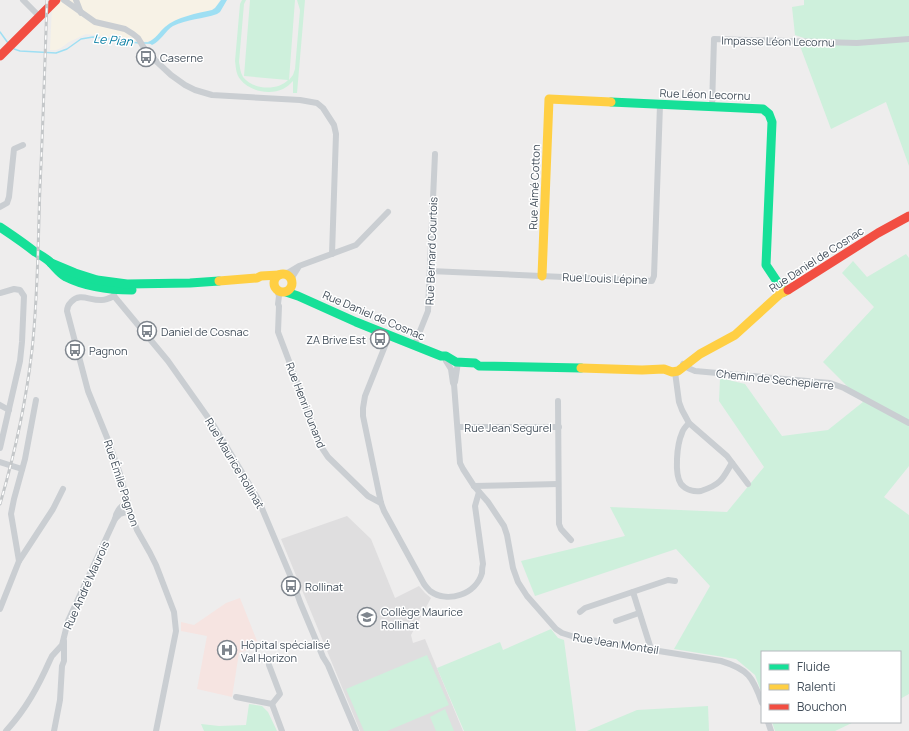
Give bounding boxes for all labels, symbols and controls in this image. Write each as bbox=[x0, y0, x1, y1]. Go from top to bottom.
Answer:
water label: Le Pian bbox=[93, 30, 134, 50]
street label: Impasse Léon Lecornu bbox=[721, 33, 835, 49]
bus stop icon: Caserne bbox=[135, 46, 157, 68]
place label: Caserne bbox=[160, 50, 204, 65]
street label: Rue Léon Lecornu bbox=[659, 85, 751, 103]
street label: Rue Aimé Cotton bbox=[525, 144, 543, 230]
street label: Rue Bernard Courtois bbox=[422, 196, 440, 305]
street label: Rue Daniel de Cosnac bbox=[766, 223, 866, 295]
street label: Rue Louis Lépine bbox=[562, 269, 648, 287]
street label: Rue Daniel de Cosnac bbox=[320, 287, 428, 343]
bus stop icon: Daniel de Cosnac bbox=[136, 320, 158, 342]
place label: Daniel de Cosnac bbox=[161, 324, 249, 339]
bus stop icon: ZA Brive Est bbox=[369, 328, 391, 350]
place label: ZA Brive Est bbox=[306, 332, 366, 347]
bus stop icon: Pagnon bbox=[64, 339, 86, 361]
place label: Pagnon bbox=[89, 343, 128, 358]
street label: Rue Henri Dunand bbox=[283, 360, 329, 450]
street label: Chemin de Sechepierre bbox=[715, 365, 835, 393]
street label: Rue Maurice Rollinat bbox=[202, 415, 268, 511]
street label: Rue Jean Segurel bbox=[464, 420, 552, 435]
street label: Rue Émile Pagnon bbox=[101, 438, 143, 528]
street label: Rue André Maurois bbox=[60, 538, 112, 632]
bus stop icon: Rollinat bbox=[280, 575, 302, 597]
place label: Rollinat bbox=[305, 579, 343, 594]
place label: Collège Maurice Rollinat bbox=[381, 604, 463, 632]
school or university icon: Collège Maurice Rollinat bbox=[356, 606, 378, 628]
street label: Rue Jean Monteil bbox=[572, 629, 660, 657]
place label: Hôpital spécialisé Val Horizon bbox=[241, 637, 331, 665]
hospital icon: Hôpital spécialisé Val Horizon bbox=[216, 639, 238, 661]
legend bbox=[761, 651, 901, 723]
text: Fluide bbox=[797, 658, 830, 675]
text: Ralenti bbox=[797, 678, 836, 695]
text: Bouchon bbox=[797, 698, 847, 715]

